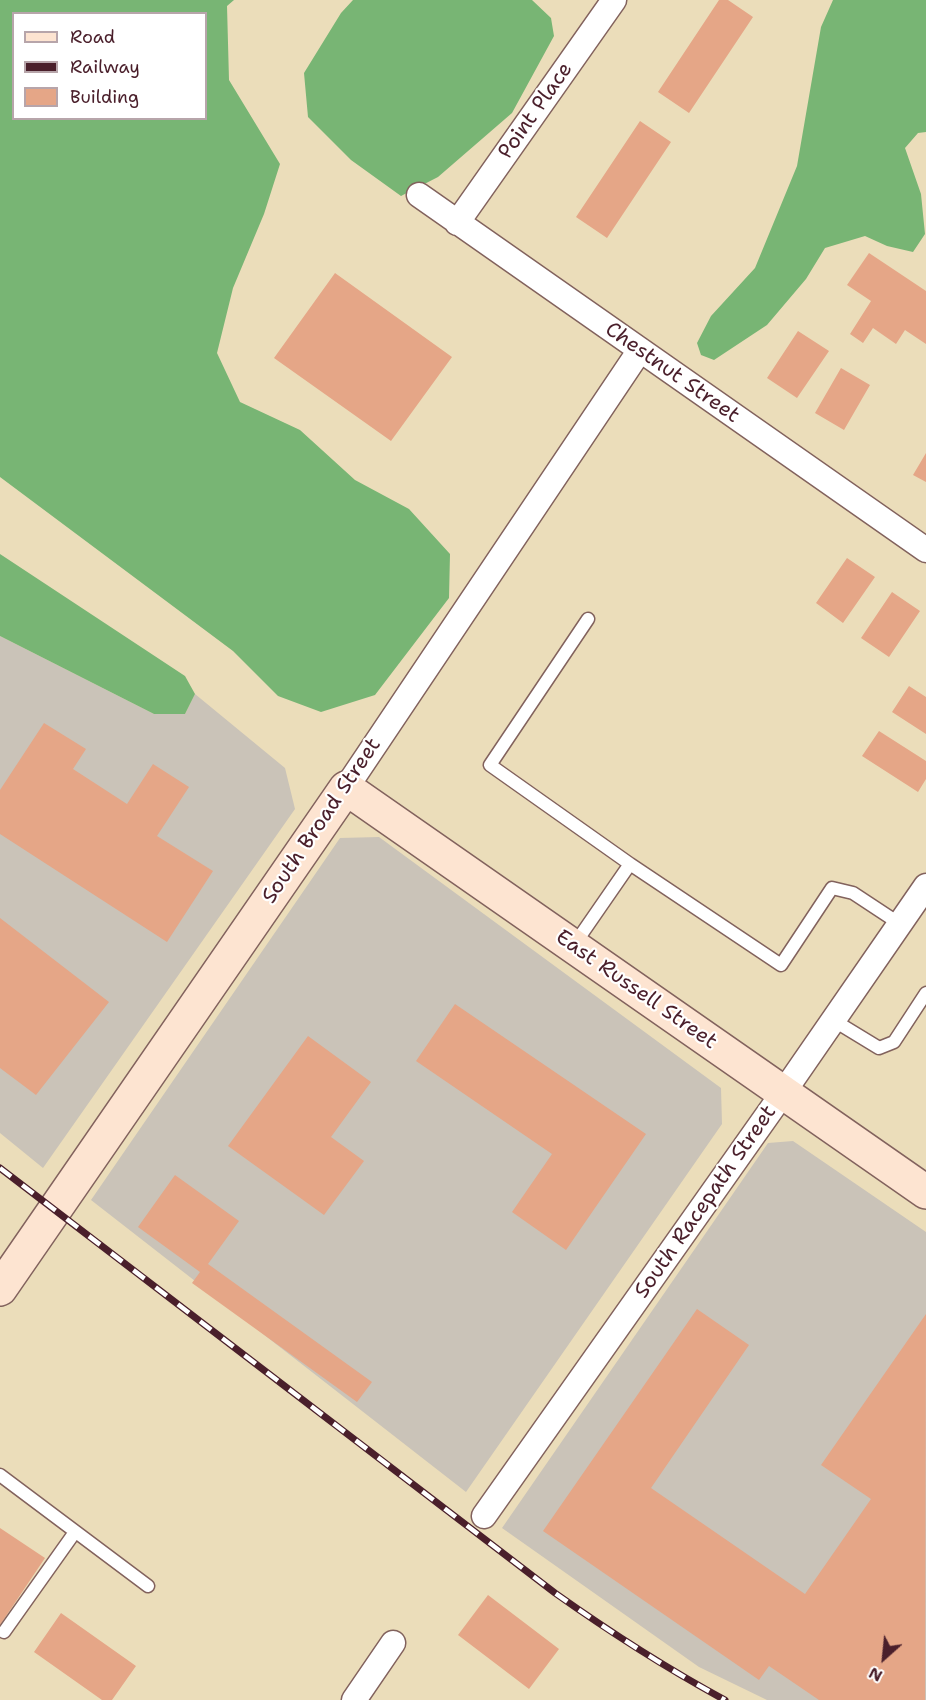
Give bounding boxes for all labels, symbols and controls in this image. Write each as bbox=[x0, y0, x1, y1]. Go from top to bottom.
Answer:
legend bbox=[12, 12, 207, 120]
text: Road bbox=[70, 25, 115, 49]
text: Railway bbox=[70, 55, 140, 79]
street label: Point Place bbox=[494, 58, 578, 164]
text: Building bbox=[70, 85, 139, 109]
street label: Chestnut Street bbox=[600, 317, 744, 429]
street label: South Broad Street bbox=[257, 733, 387, 909]
street label: East Russell Street bbox=[550, 925, 722, 1055]
street label: South Racepath Street bbox=[630, 1101, 782, 1303]
north arrow bbox=[854, 1628, 914, 1688]
text: N bbox=[865, 1662, 886, 1687]

